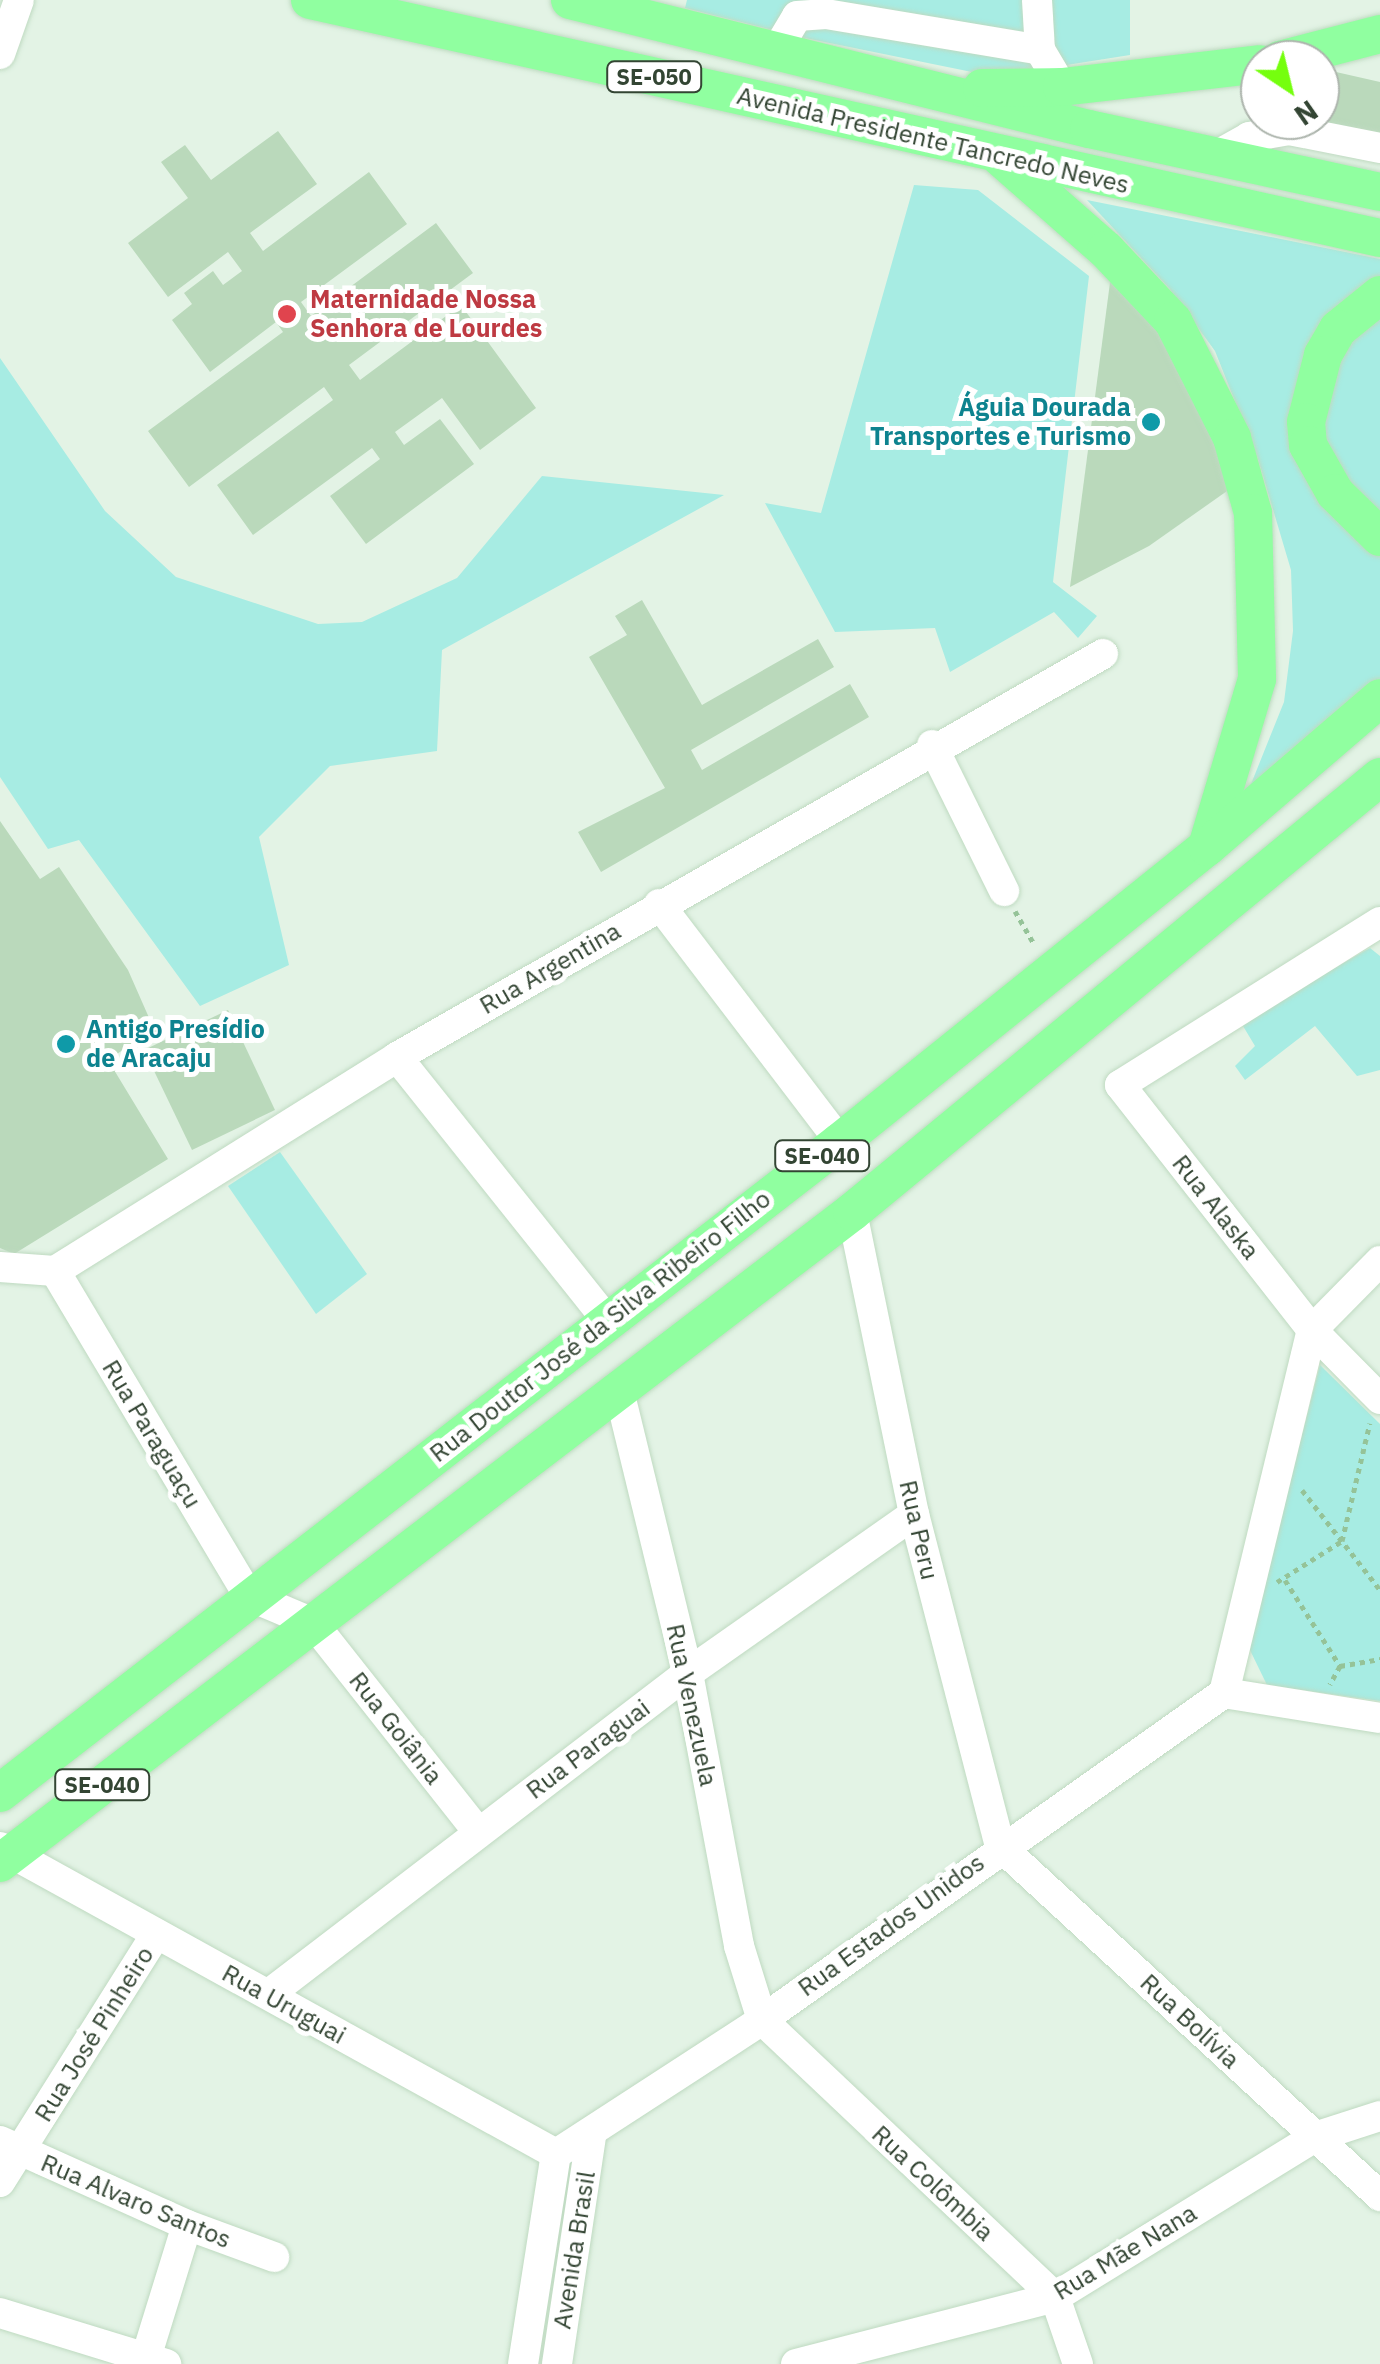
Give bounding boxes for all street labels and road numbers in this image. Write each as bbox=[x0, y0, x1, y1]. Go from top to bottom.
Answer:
road number: SE-050 bbox=[604, 60, 704, 94]
street label: Avenida Presidente Tancredo Neves bbox=[734, 80, 1132, 200]
street label: Rua Argentina bbox=[474, 916, 626, 1020]
road number: SE-040 bbox=[772, 1139, 872, 1173]
street label: Rua Alaska bbox=[1166, 1149, 1266, 1265]
street label: Rua Doutor José da Silva Ribeiro Filho bbox=[424, 1184, 776, 1468]
street label: Rua Paraguaçu bbox=[96, 1354, 208, 1514]
street label: Rua Peru bbox=[893, 1477, 945, 1583]
street label: Rua Venezuela bbox=[660, 1621, 724, 1789]
street label: Rua Goiânia bbox=[343, 1666, 449, 1790]
street label: Rua Paraguai bbox=[520, 1693, 656, 1805]
road number: SE-040 bbox=[52, 1768, 152, 1802]
street label: Rua Estados Unidos bbox=[792, 1847, 990, 2003]
street label: Rua José Pinheiro bbox=[28, 1941, 160, 2127]
street label: Rua Uruguai bbox=[217, 1958, 351, 2050]
street label: Rua Bolívia bbox=[1134, 1967, 1246, 2075]
street label: Rua Colômbia bbox=[866, 2119, 1000, 2247]
street label: Rua Alvaro Santos bbox=[37, 2147, 235, 2255]
street label: Avenida Brasil bbox=[547, 2169, 601, 2331]
street label: Rua Mãe Nana bbox=[1048, 2198, 1202, 2306]

